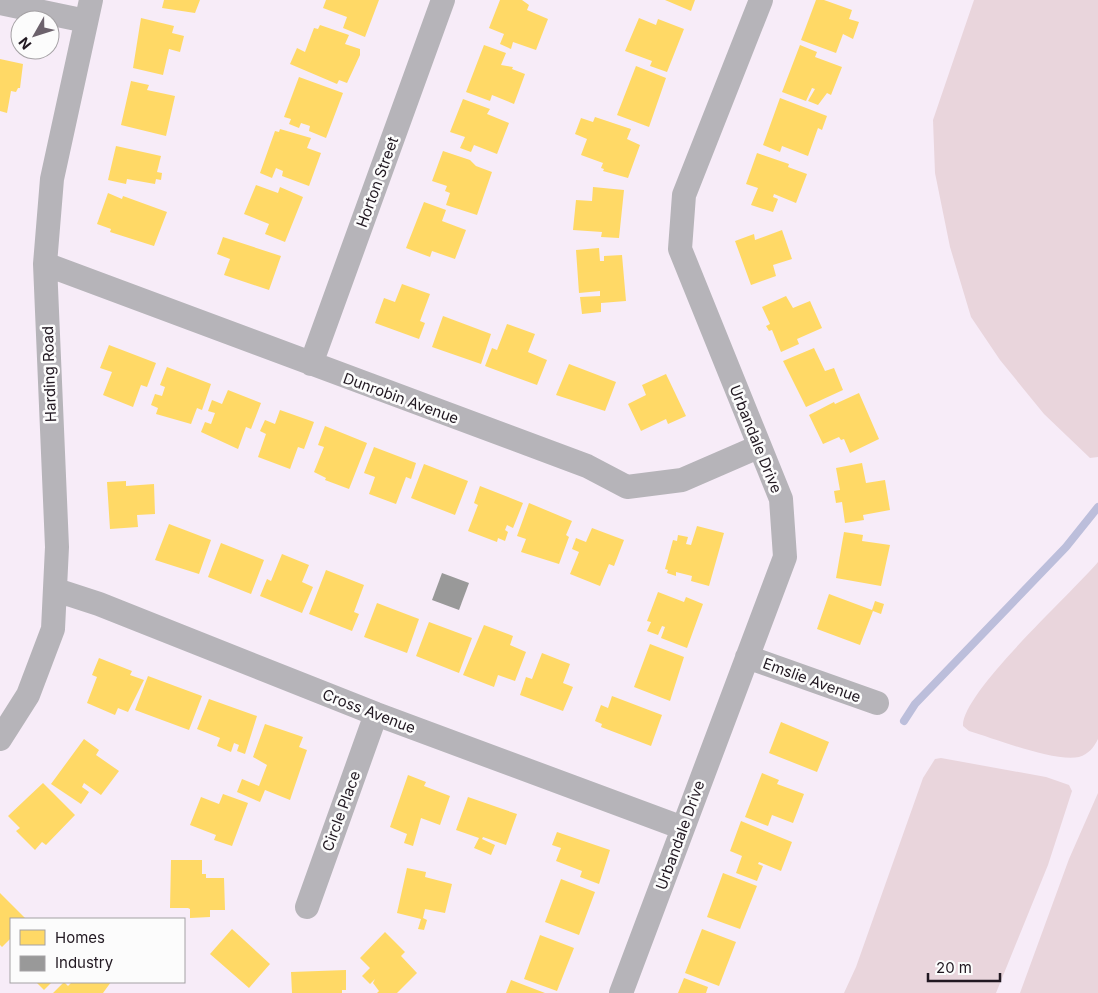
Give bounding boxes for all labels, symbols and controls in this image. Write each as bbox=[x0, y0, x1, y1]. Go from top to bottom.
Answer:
north arrow bbox=[10, 10, 60, 60]
text: N bbox=[15, 34, 34, 53]
street label: Horton Street bbox=[352, 134, 402, 230]
street label: Harding Road bbox=[38, 326, 60, 422]
street label: Dunrobin Avenue bbox=[341, 368, 461, 428]
street label: Urbandale Drive bbox=[726, 382, 786, 496]
street label: Emslie Avenue bbox=[760, 653, 864, 707]
street label: Cross Avenue bbox=[320, 685, 418, 737]
street label: Circle Place bbox=[318, 768, 364, 854]
street label: Urbandale Drive bbox=[651, 778, 709, 892]
legend bbox=[10, 918, 185, 983]
text: Homes bbox=[55, 928, 105, 947]
scale bar bbox=[928, 950, 1000, 982]
text: Industry bbox=[55, 953, 114, 972]
text: 20 m bbox=[936, 958, 972, 977]

